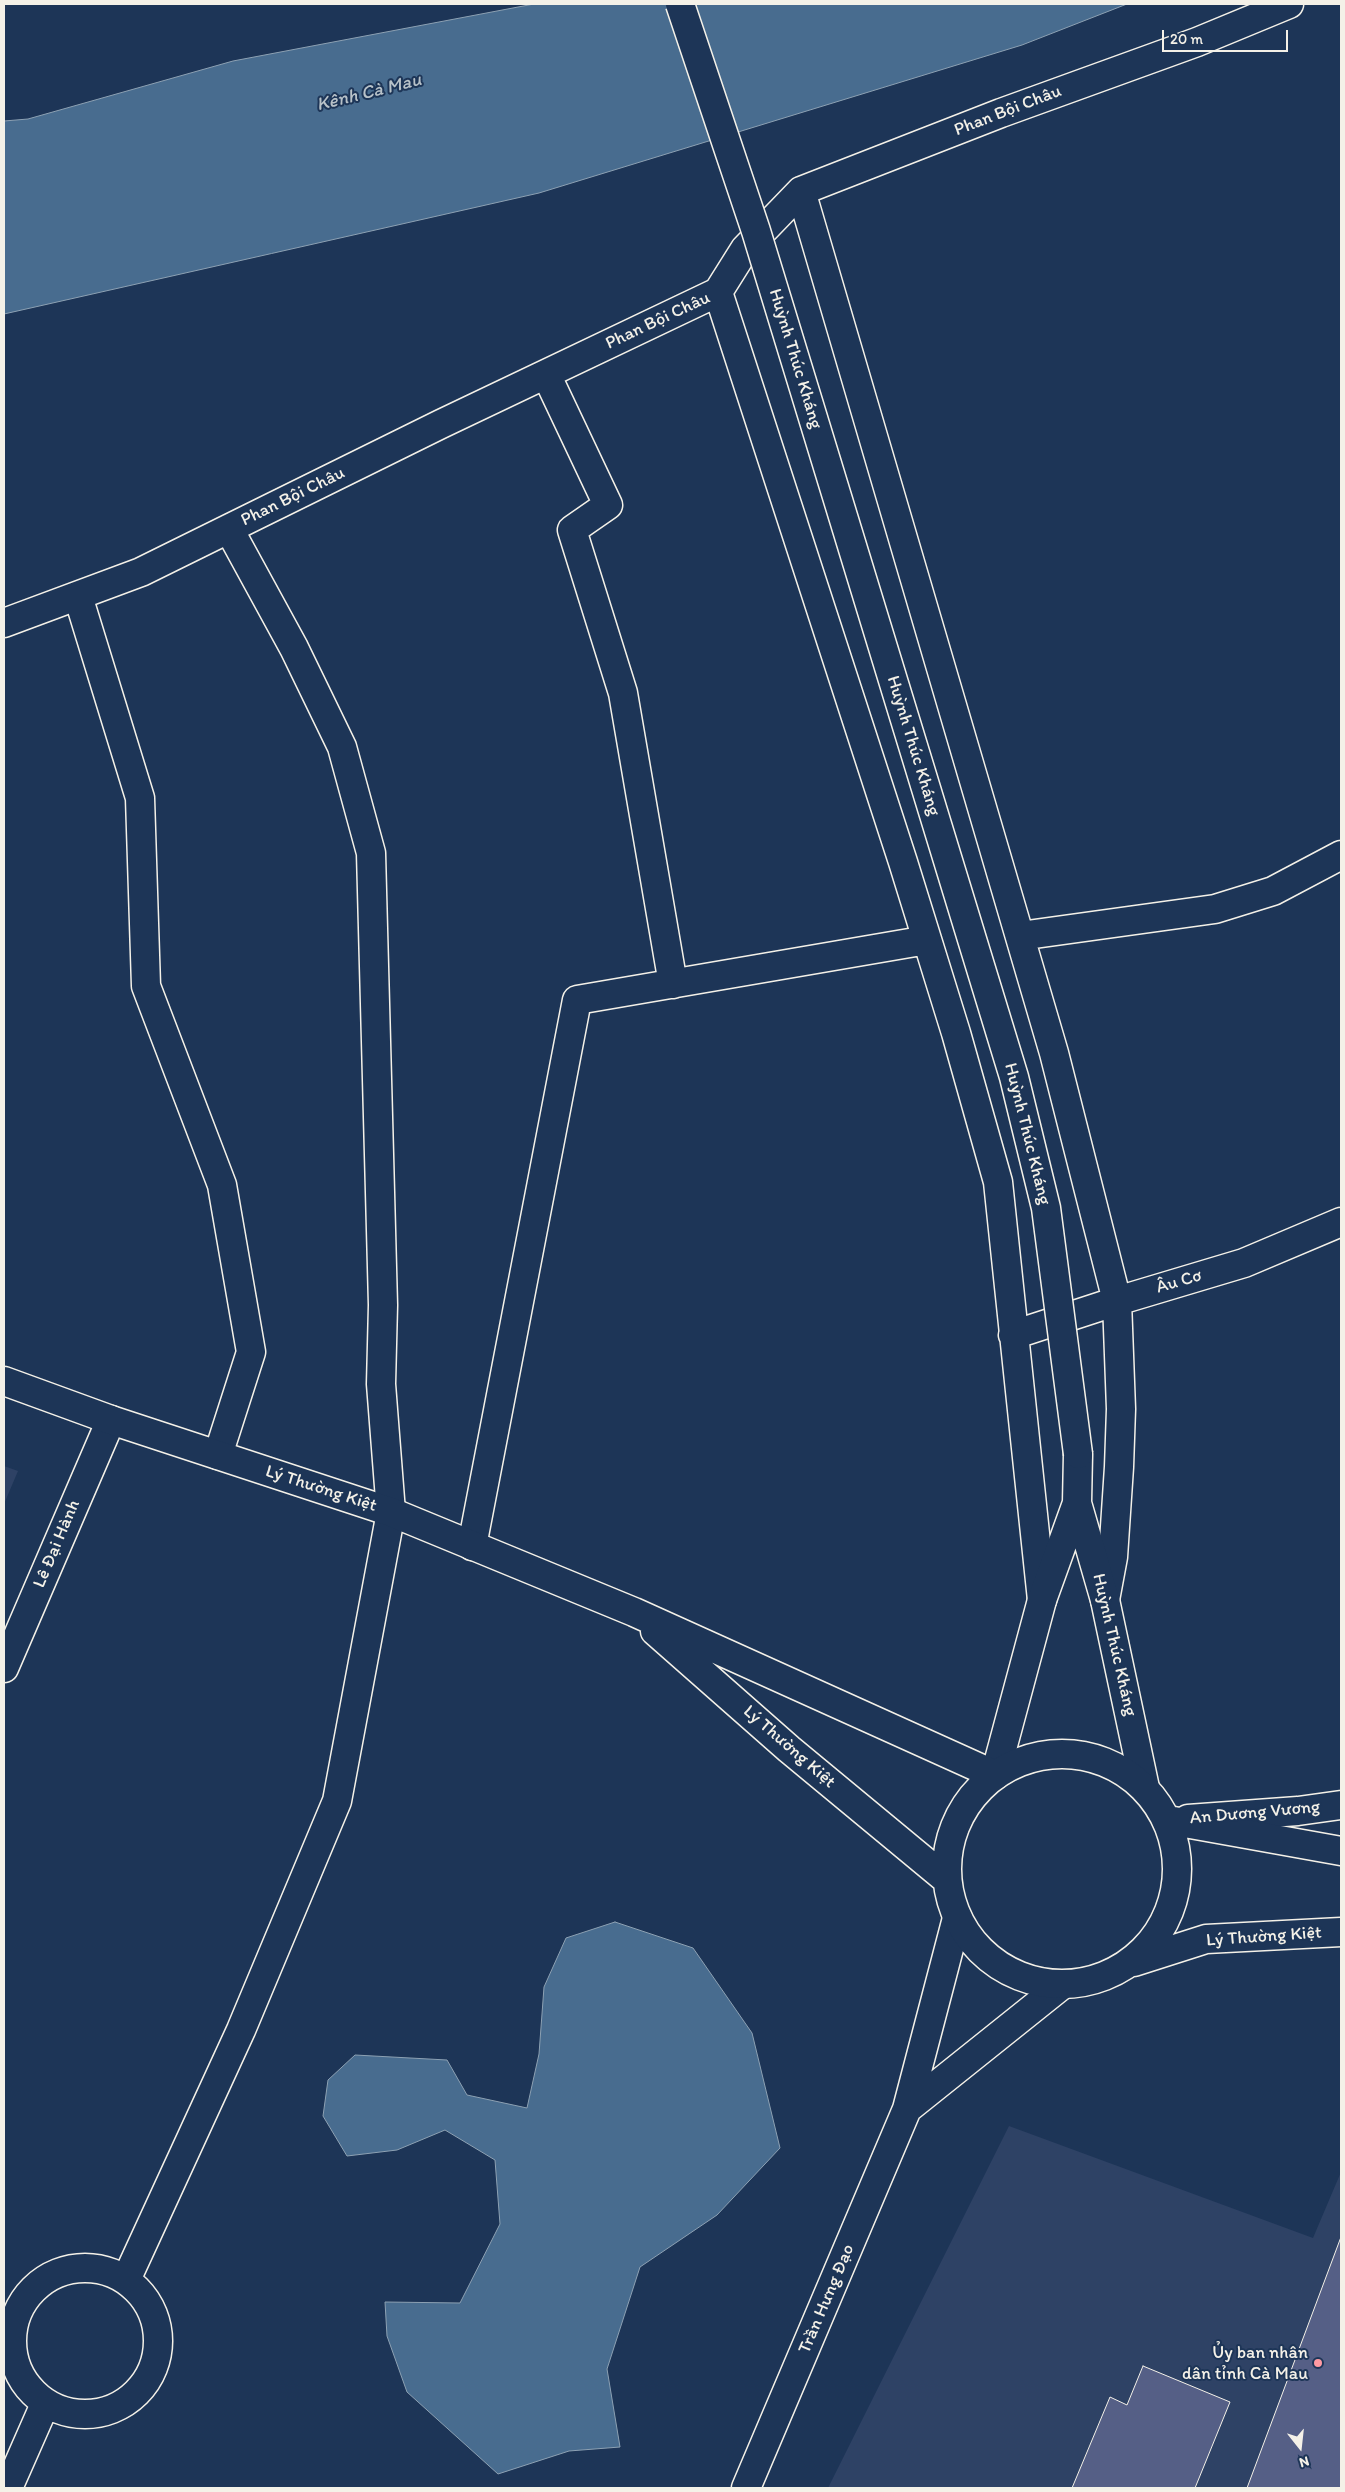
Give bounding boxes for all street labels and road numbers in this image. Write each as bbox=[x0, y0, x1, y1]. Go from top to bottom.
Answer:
street label: Phan Bội Châu bbox=[951, 81, 1065, 141]
street label: Huỳnh Thúc Kháng bbox=[763, 286, 827, 432]
street label: Phan Bội Châu bbox=[602, 287, 714, 355]
street label: Phan Bội Châu bbox=[237, 463, 349, 531]
street label: Huỳnh Thúc Kháng bbox=[881, 673, 945, 819]
street label: Huỳnh Thúc Kháng bbox=[999, 1061, 1055, 1207]
street label: Âu Cơ bbox=[1154, 1265, 1204, 1299]
street label: Lý Thường Kiệt bbox=[263, 1461, 379, 1517]
street label: Lê Đại Hành bbox=[29, 1497, 85, 1591]
street label: Huỳnh Thúc Kháng bbox=[1087, 1572, 1141, 1718]
street label: Lý Thường Kiệt bbox=[738, 1701, 840, 1793]
street label: An Dương Vương bbox=[1189, 1797, 1321, 1829]
street label: Lý Thường Kiệt bbox=[1206, 1922, 1322, 1952]
street label: Trần Hưng Đạo bbox=[794, 2241, 860, 2357]

